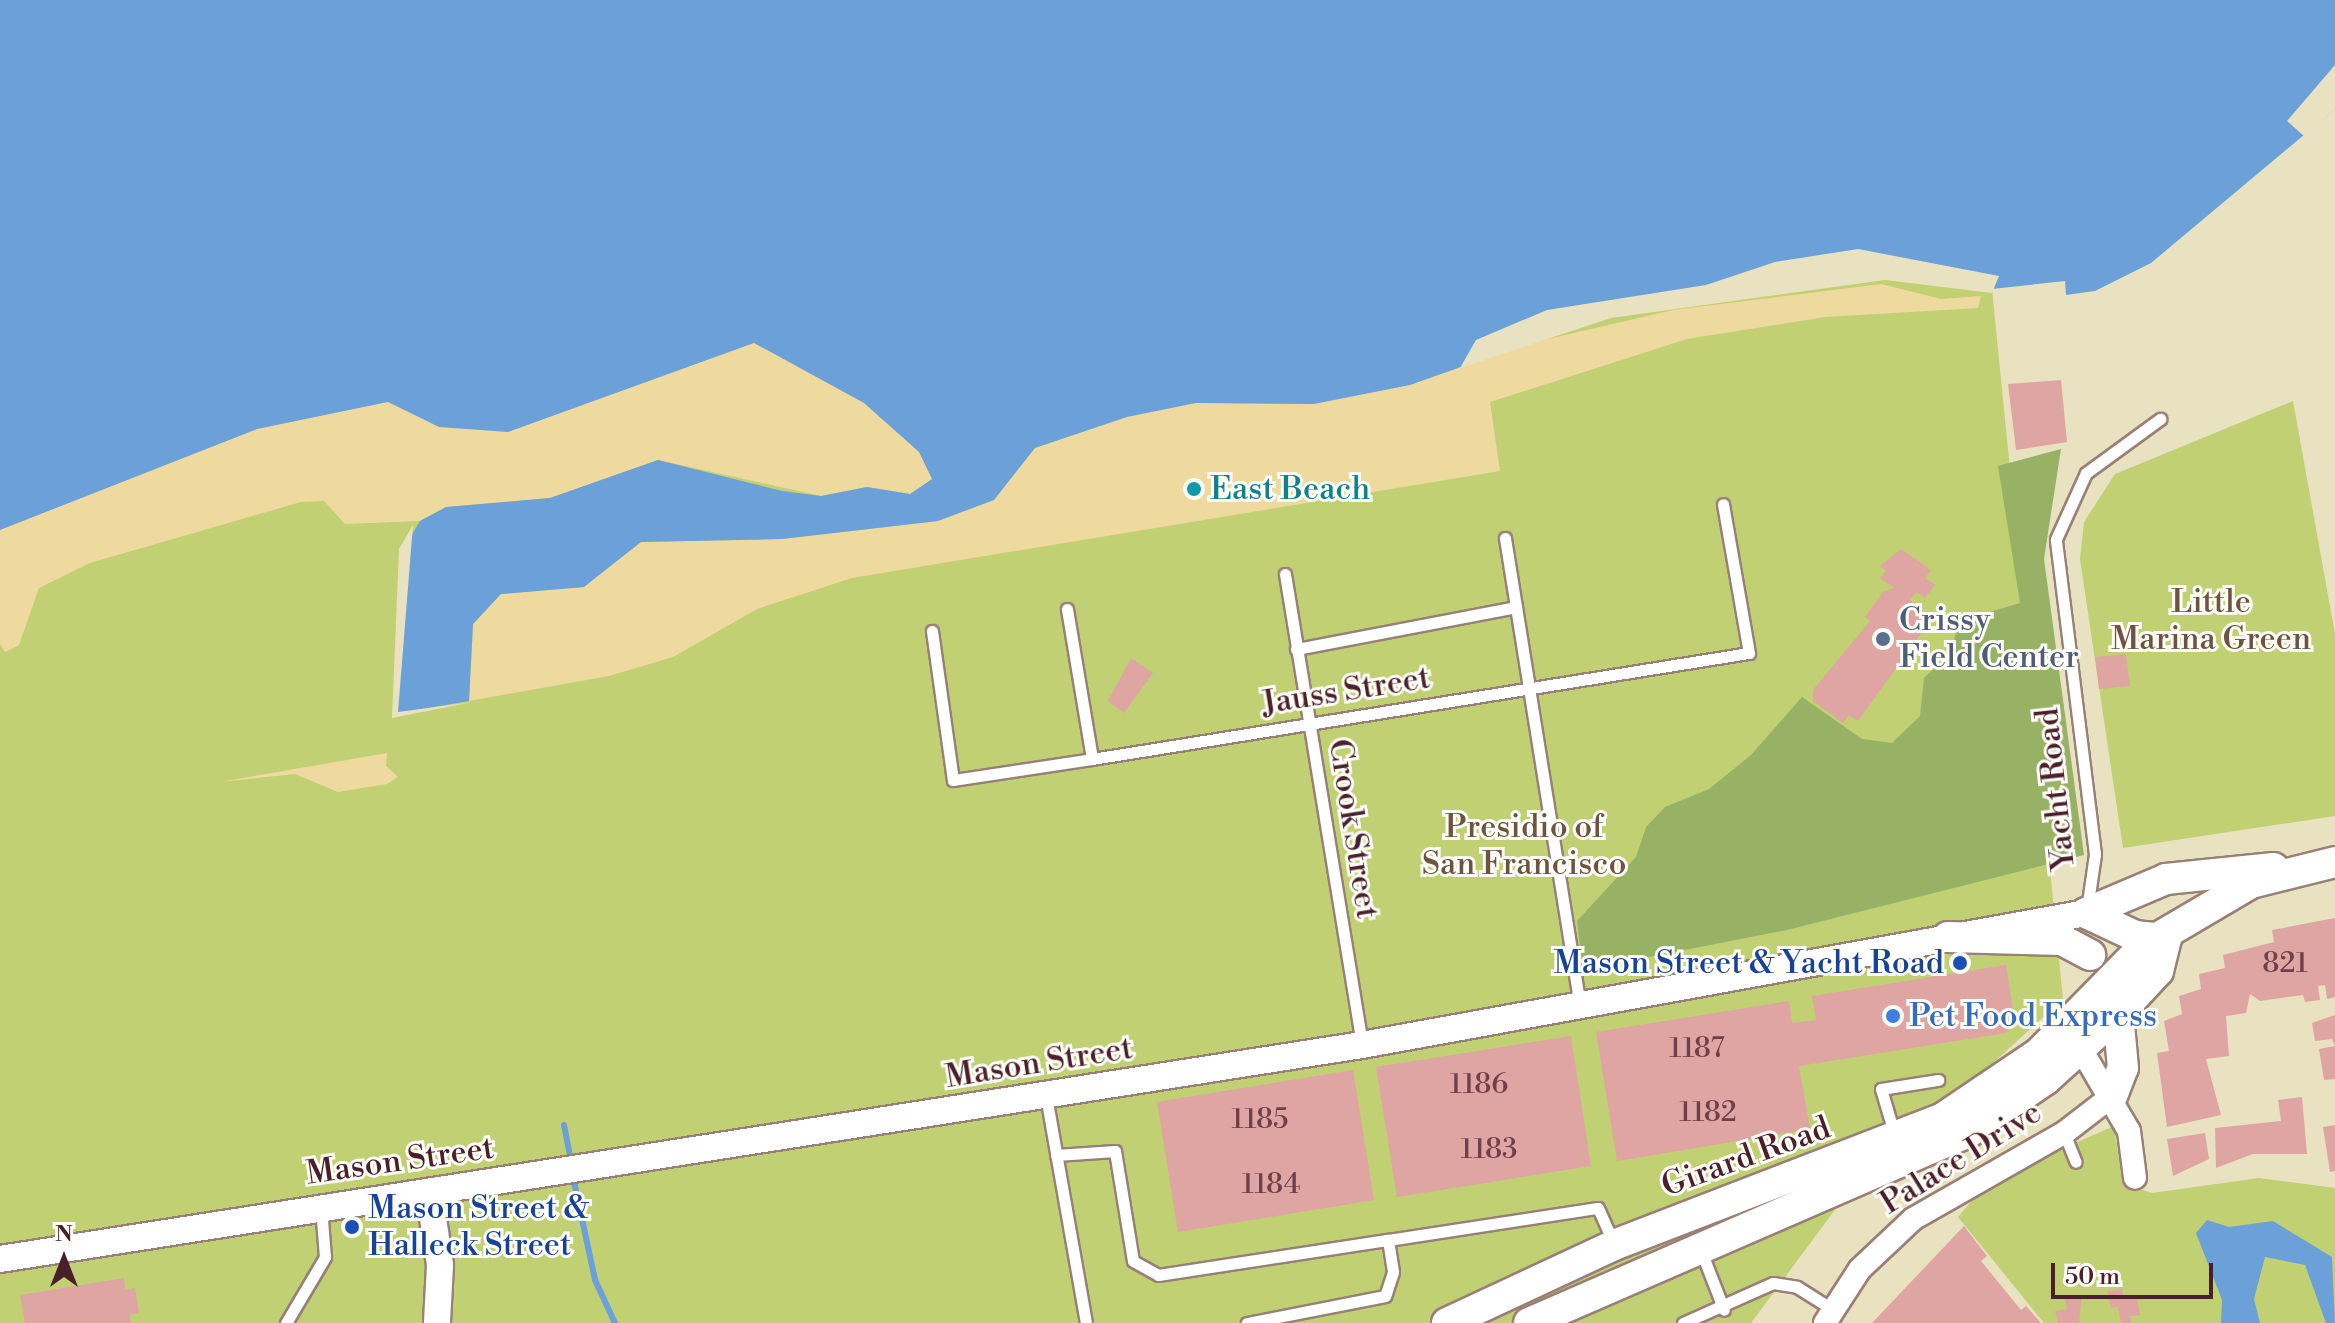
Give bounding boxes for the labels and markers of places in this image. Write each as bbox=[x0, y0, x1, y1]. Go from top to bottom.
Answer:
place label: East Beach bbox=[1210, 470, 1370, 508]
marker: East Beach bbox=[1185, 480, 1203, 498]
place label: Crissy Field Center bbox=[1899, 602, 2079, 677]
marker: Crissy Field Center bbox=[1874, 630, 1892, 648]
place label: Mason Street & Yacht Road bbox=[1554, 944, 1944, 982]
marker: Mason Street & Yacht Road bbox=[1951, 954, 1969, 972]
place label: Pet Food Express bbox=[1909, 997, 2157, 1035]
marker: Pet Food Express bbox=[1884, 1007, 1902, 1025]
place label: Mason Street & Halleck Street bbox=[368, 1190, 589, 1265]
marker: Mason Street & Halleck Street bbox=[343, 1218, 361, 1236]

